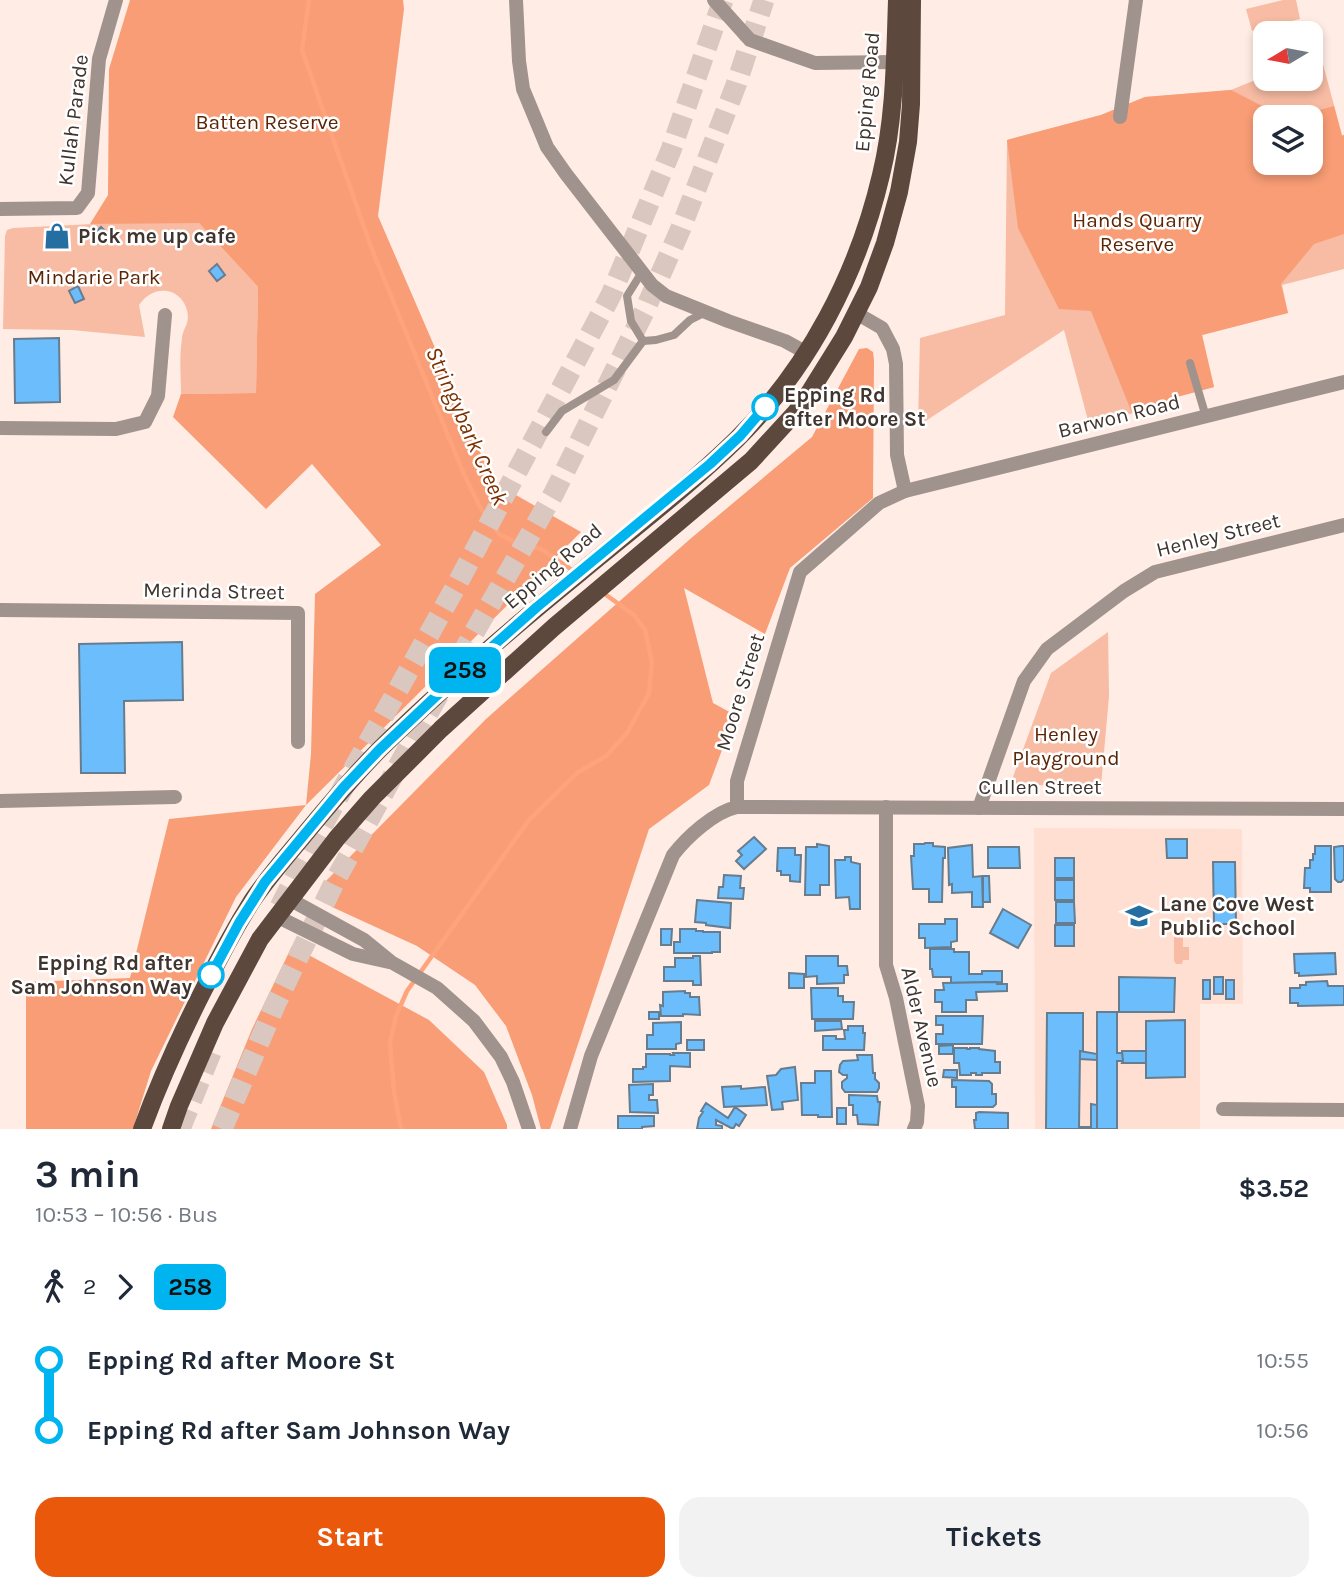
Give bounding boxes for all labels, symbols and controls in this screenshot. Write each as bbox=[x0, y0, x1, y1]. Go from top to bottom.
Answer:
north arrow bbox=[1253, 21, 1323, 91]
map controls bbox=[1253, 21, 1323, 175]
street label: Epping Road bbox=[850, 31, 884, 153]
street label: Kullah Parade bbox=[53, 53, 93, 187]
button: layers bbox=[1253, 105, 1323, 175]
park label: Batten Reserve bbox=[195, 110, 339, 134]
park label: Hands Quarry Reserve bbox=[1072, 208, 1202, 256]
shop icon: Pick me up cafe bbox=[42, 221, 72, 251]
place label: Pick me up cafe bbox=[78, 224, 236, 248]
park label: Mindarie Park bbox=[28, 265, 161, 289]
water label: Stringybark Creek bbox=[420, 343, 514, 510]
place label: Epping Rd after Moore St bbox=[784, 383, 925, 431]
street label: Barwon Road bbox=[1055, 389, 1183, 443]
marker: Epping Rd after Moore St bbox=[752, 394, 778, 420]
street label: Henley Street bbox=[1154, 508, 1282, 562]
street label: Epping Road bbox=[499, 518, 607, 614]
street label: Merinda Street bbox=[143, 578, 285, 604]
street label: Moore Street bbox=[711, 630, 769, 754]
line badge: 258 bbox=[425, 647, 505, 693]
text: 258 bbox=[443, 656, 487, 684]
park label: Henley Playground bbox=[1012, 722, 1120, 770]
street label: Cullen Street bbox=[978, 775, 1102, 799]
place label: Lane Cove West Public School bbox=[1160, 892, 1314, 940]
school or university icon: Lane Cove West Public School bbox=[1124, 901, 1154, 931]
place label: Epping Rd after Sam Johnson Way bbox=[10, 951, 193, 999]
marker: Epping Rd after Sam Johnson Way bbox=[198, 962, 224, 988]
street label: Alder Avenue bbox=[896, 964, 948, 1090]
text: 3 min bbox=[35, 1152, 140, 1197]
text: $3.52 bbox=[1238, 1173, 1309, 1204]
text: 10:53 – 10:56 · Bus bbox=[35, 1201, 218, 1228]
icon: walk bbox=[35, 1268, 73, 1306]
icon: forward bbox=[106, 1268, 144, 1306]
text: 2 bbox=[83, 1273, 96, 1300]
text: 258 bbox=[168, 1273, 212, 1301]
text: Epping Rd after Moore St bbox=[87, 1345, 395, 1376]
text: 10:55 bbox=[1256, 1347, 1309, 1374]
text: Epping Rd after Sam Johnson Way bbox=[87, 1415, 510, 1446]
text: 10:56 bbox=[1256, 1417, 1309, 1444]
button: Start bbox=[35, 1497, 665, 1577]
button: Tickets bbox=[679, 1497, 1309, 1577]

